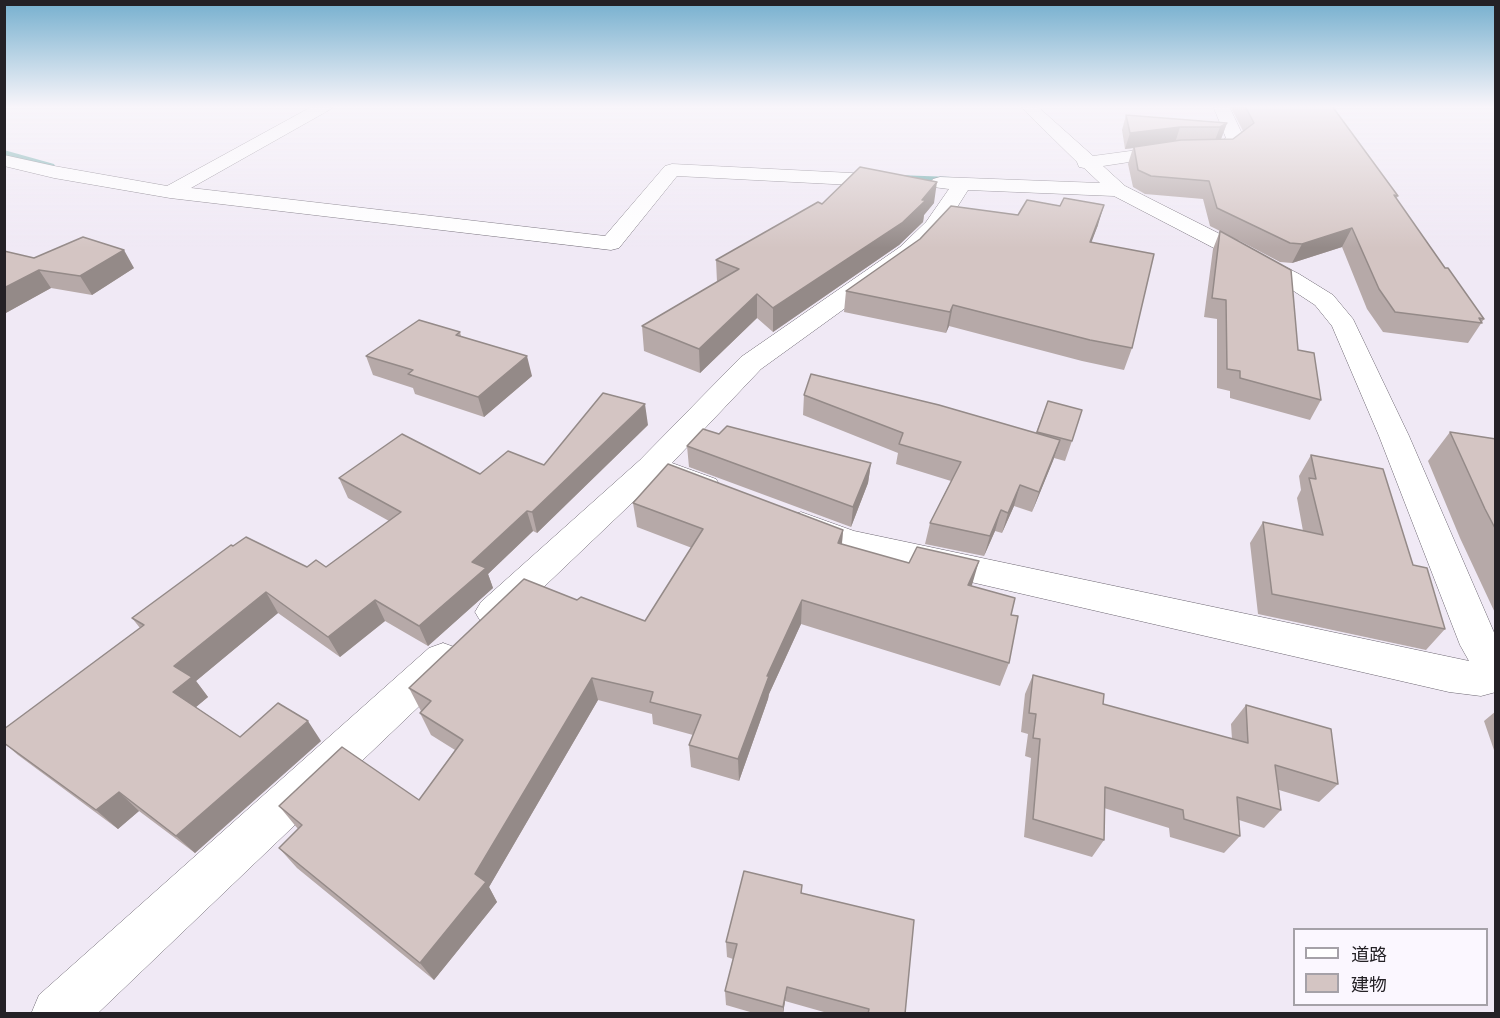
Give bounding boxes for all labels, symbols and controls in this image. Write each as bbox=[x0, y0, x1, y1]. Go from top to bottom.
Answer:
legend bbox=[1293, 928, 1488, 1006]
text: 道路 bbox=[1351, 944, 1387, 965]
text: 建物 bbox=[1351, 974, 1387, 995]

